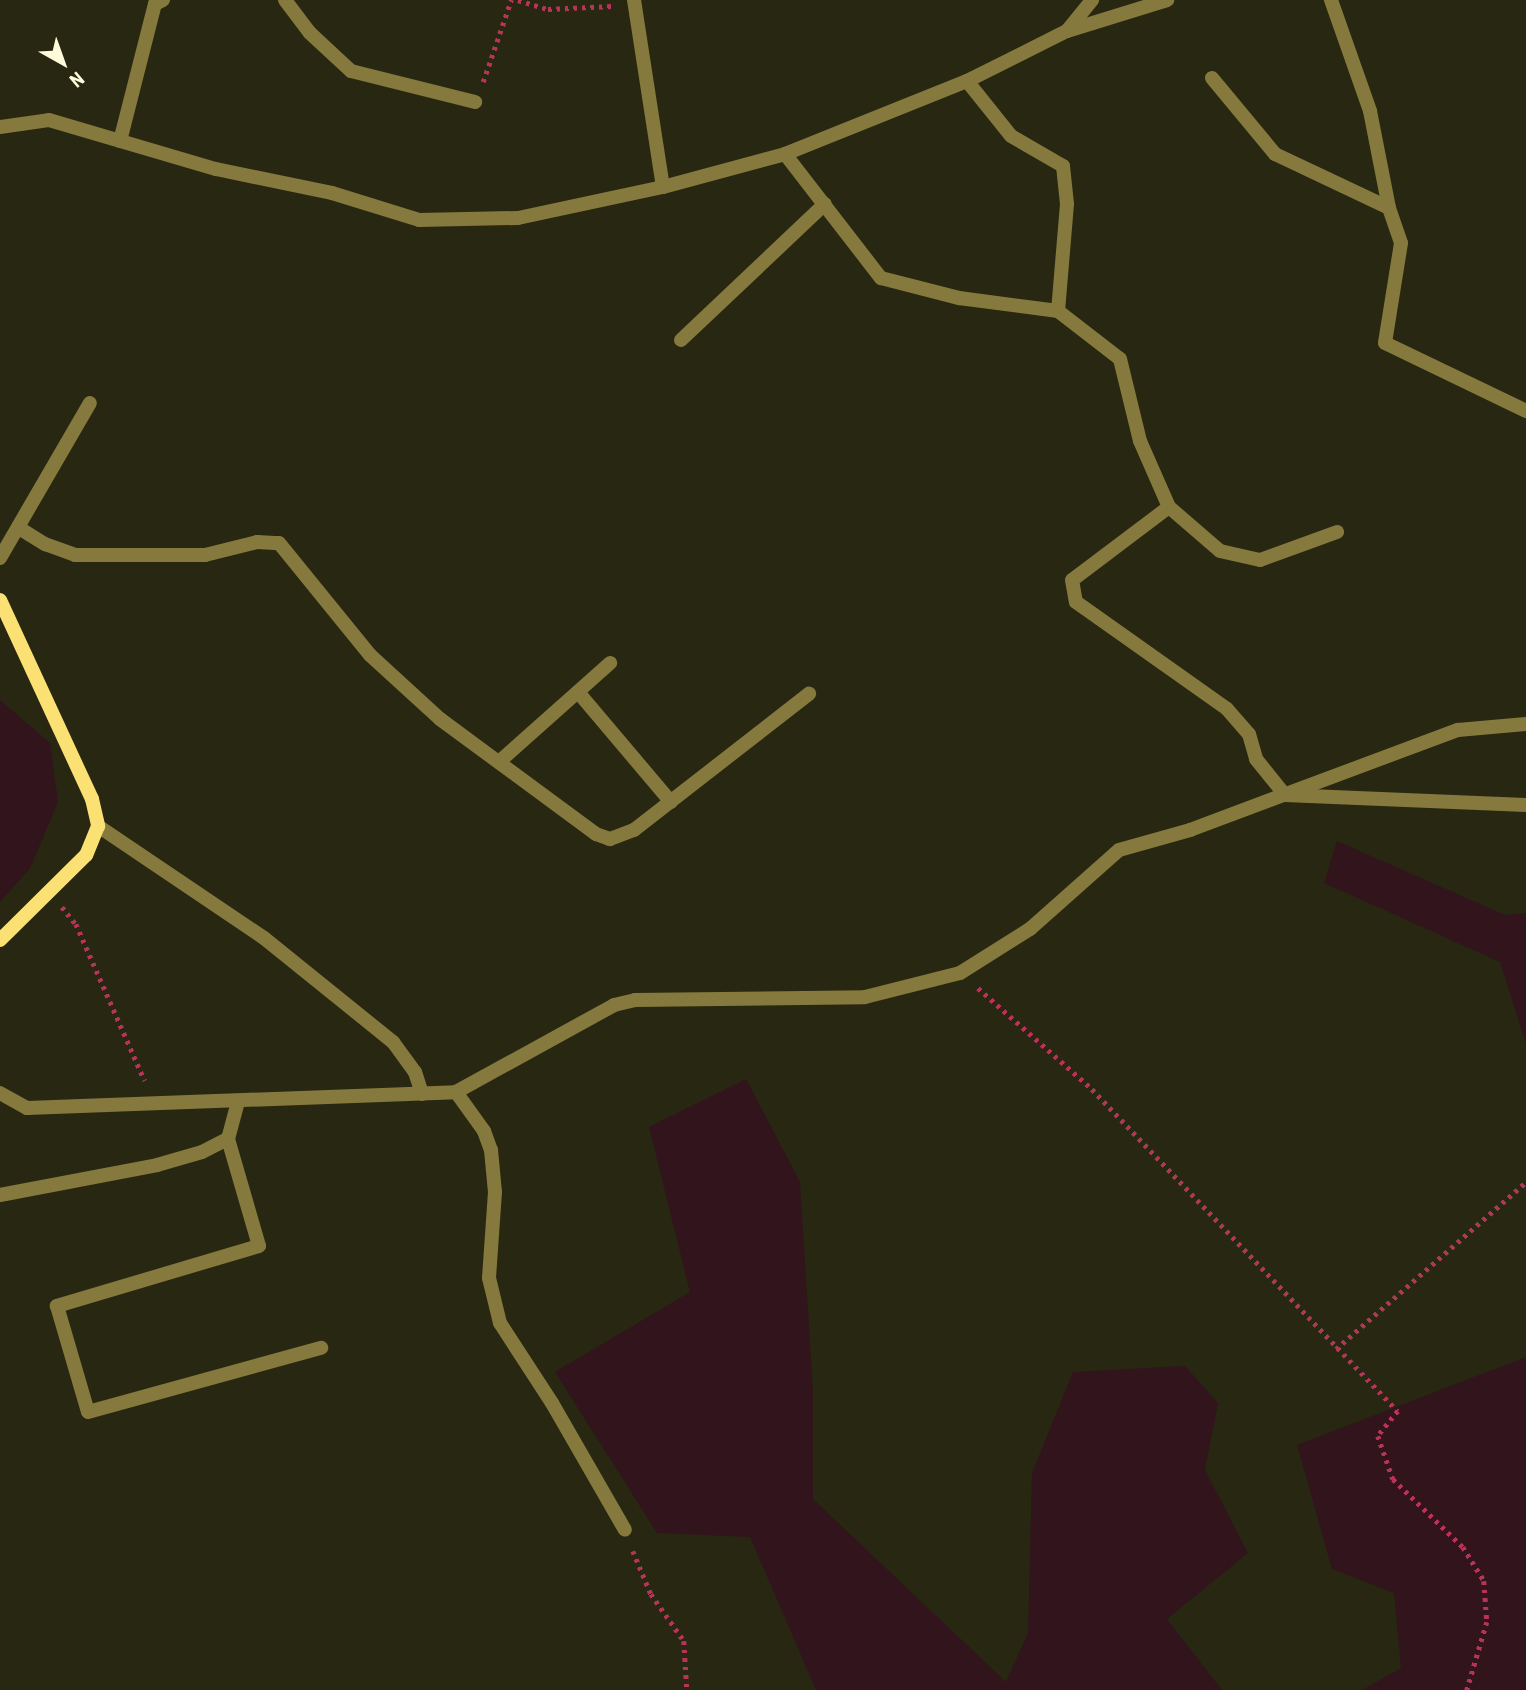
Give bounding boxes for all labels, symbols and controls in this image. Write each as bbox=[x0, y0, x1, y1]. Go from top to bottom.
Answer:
north arrow bbox=[28, 28, 98, 98]
text: N bbox=[65, 67, 89, 92]

